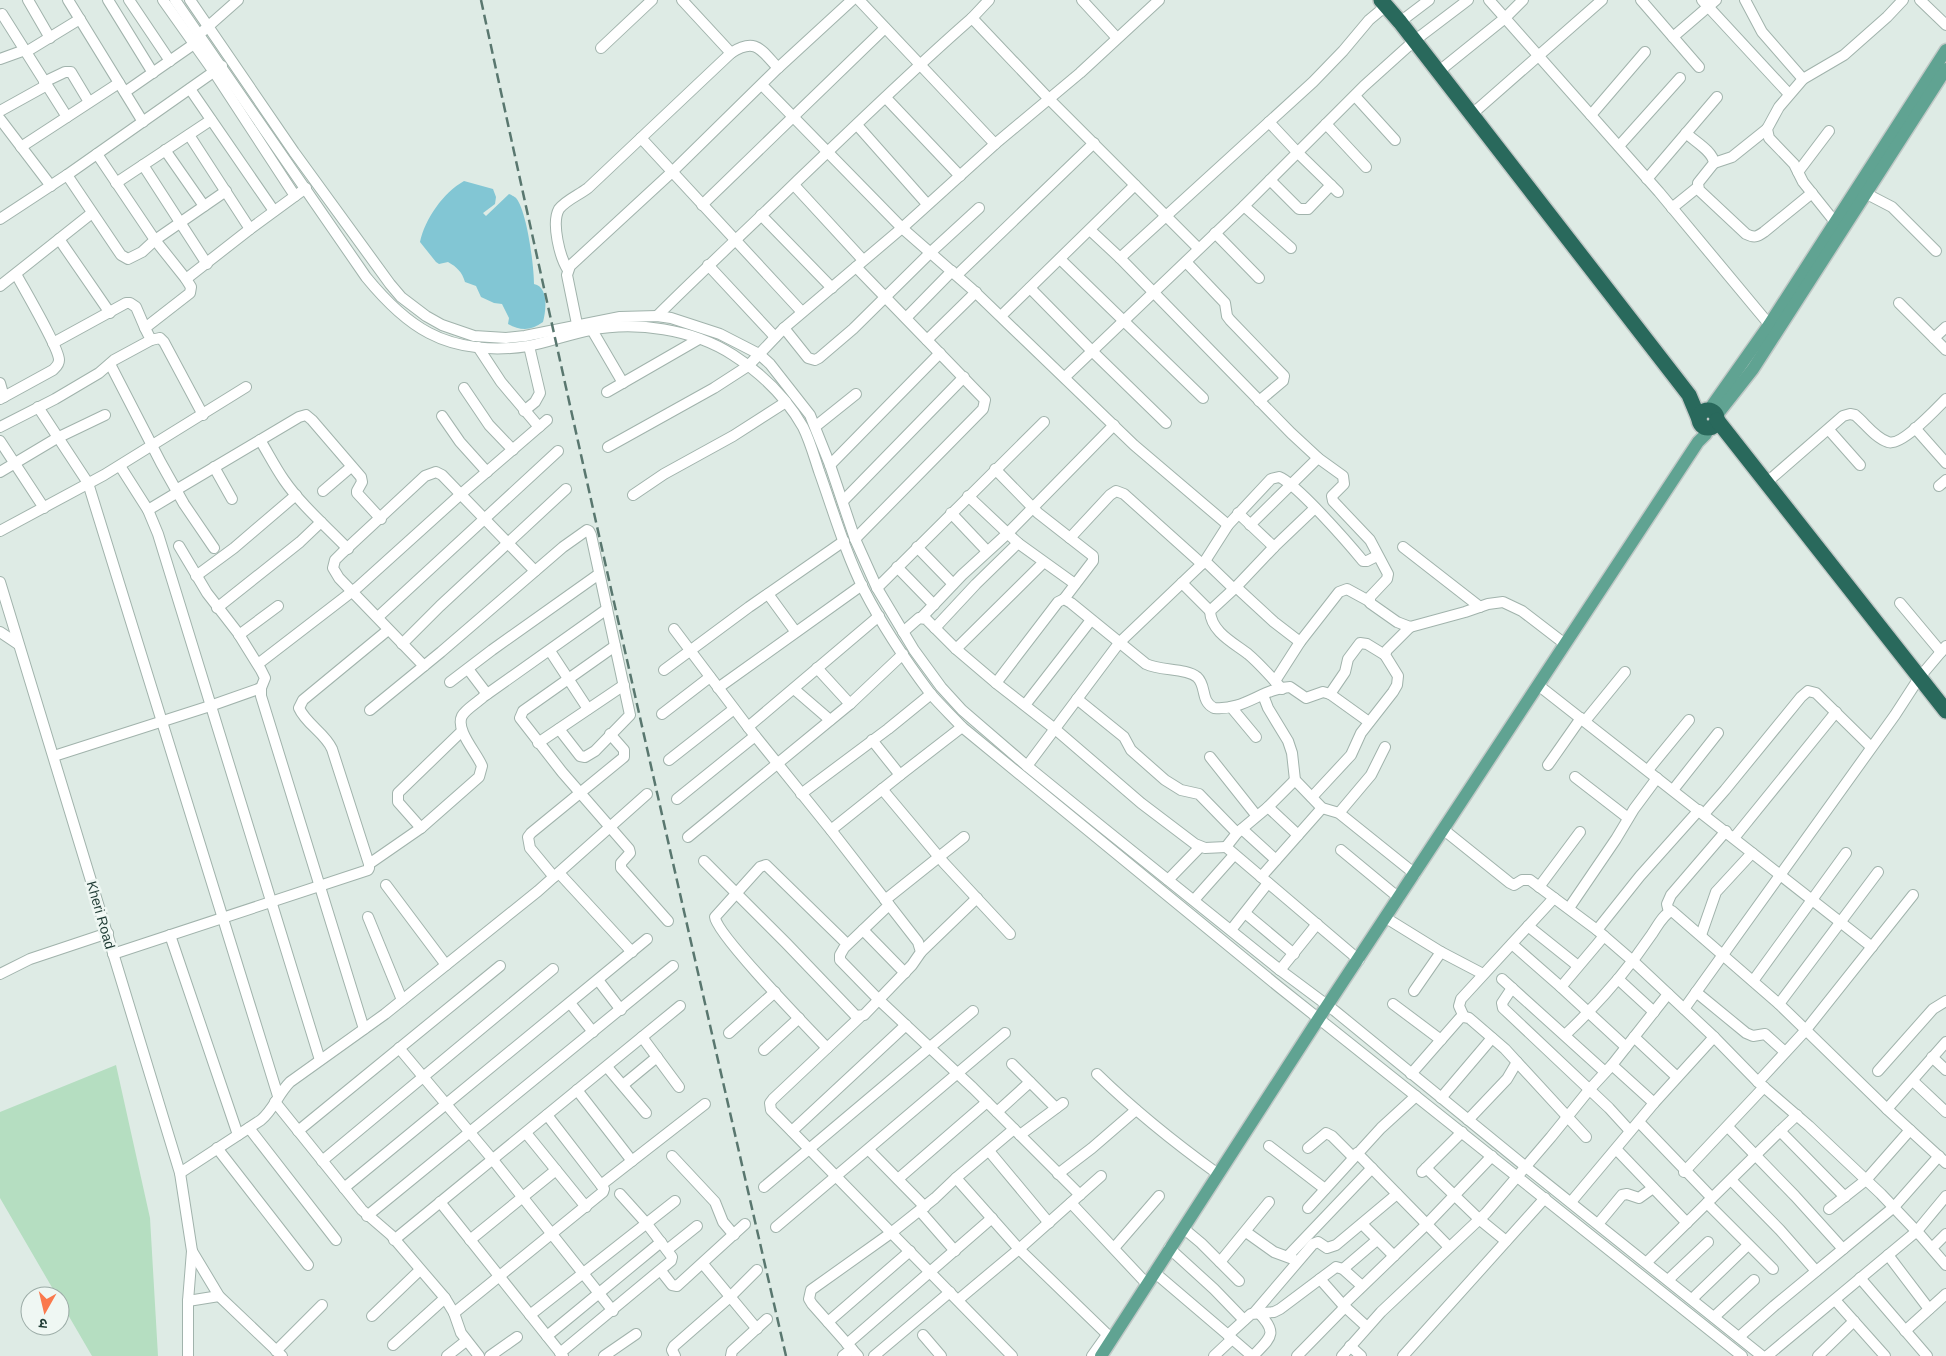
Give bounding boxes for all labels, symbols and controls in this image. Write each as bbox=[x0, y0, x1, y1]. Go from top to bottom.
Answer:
street label: Kheri Road bbox=[84, 879, 118, 951]
north arrow bbox=[20, 1286, 70, 1336]
text: उ bbox=[37, 1315, 48, 1332]

